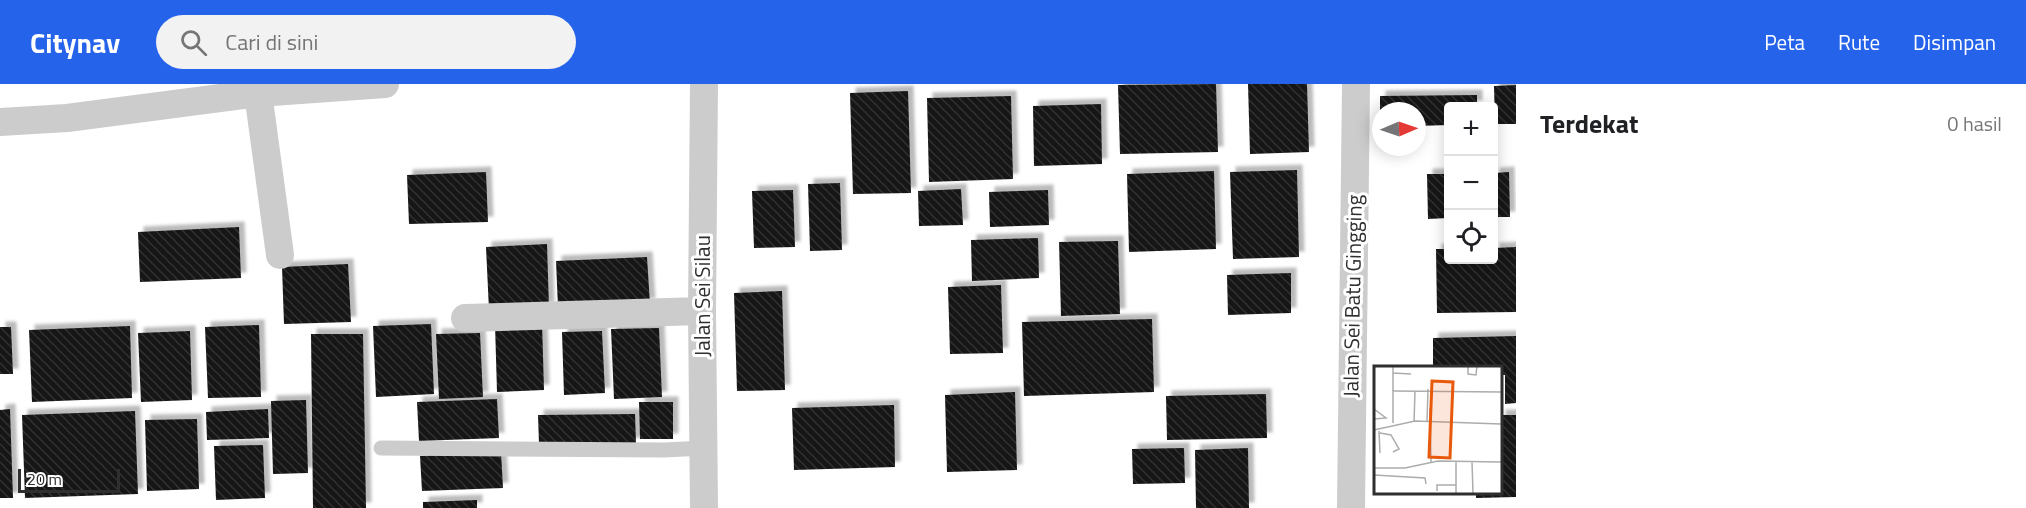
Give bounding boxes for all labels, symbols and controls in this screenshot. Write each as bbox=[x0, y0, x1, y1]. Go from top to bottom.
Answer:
search box bbox=[156, 15, 576, 69]
text: Citynav bbox=[30, 21, 120, 64]
text: Cari di sini bbox=[225, 25, 318, 59]
icon: search bbox=[177, 26, 210, 59]
text: Peta bbox=[1764, 26, 1805, 58]
text: Rute bbox=[1838, 26, 1880, 58]
text: Disimpan bbox=[1913, 26, 1996, 58]
north arrow bbox=[1372, 102, 1426, 156]
map controls bbox=[1444, 102, 1498, 264]
button: + bbox=[1444, 102, 1498, 156]
text: Terdekat bbox=[1540, 104, 1639, 143]
text: 0 hasil bbox=[1947, 108, 2002, 139]
button: − bbox=[1444, 156, 1498, 210]
street label: Jalan Sei Batu Gingging bbox=[1334, 194, 1370, 398]
button: locate bbox=[1444, 210, 1498, 264]
street label: Jalan Sei Silau bbox=[686, 235, 718, 357]
inset map bbox=[1374, 366, 1501, 493]
scale bar bbox=[18, 466, 120, 494]
text: 20 m bbox=[27, 467, 62, 491]

